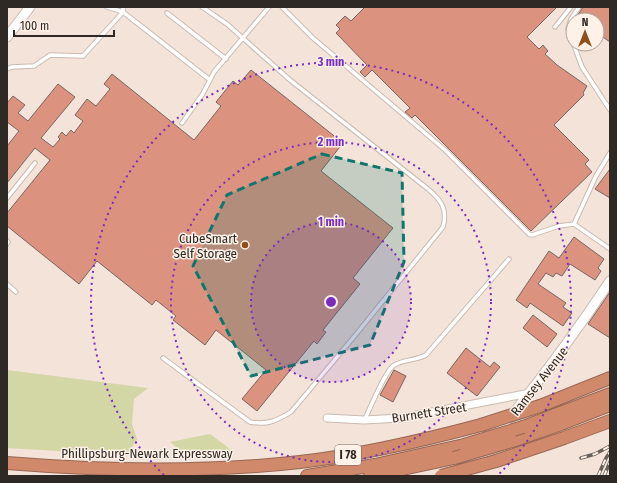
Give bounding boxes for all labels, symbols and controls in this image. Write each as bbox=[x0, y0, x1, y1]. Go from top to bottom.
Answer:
scale bar bbox=[14, 12, 114, 38]
north arrow bbox=[565, 12, 605, 52]
text: N bbox=[582, 16, 588, 29]
text: 100 m bbox=[20, 19, 49, 33]
text: 3 min bbox=[317, 55, 344, 69]
text: 2 min bbox=[317, 135, 344, 149]
text: 1 min bbox=[318, 215, 344, 229]
place label: CubeSmart Self Storage bbox=[174, 231, 238, 261]
marker: CubeSmart Self Storage bbox=[240, 240, 250, 250]
centre of rings bbox=[324, 295, 338, 309]
street label: Ramsey Avenue bbox=[508, 344, 571, 419]
street label: Burnett Street bbox=[391, 399, 468, 426]
road number: I 78 bbox=[335, 445, 361, 465]
street label: Phillipsburg-Newark Expressway bbox=[61, 446, 233, 461]

